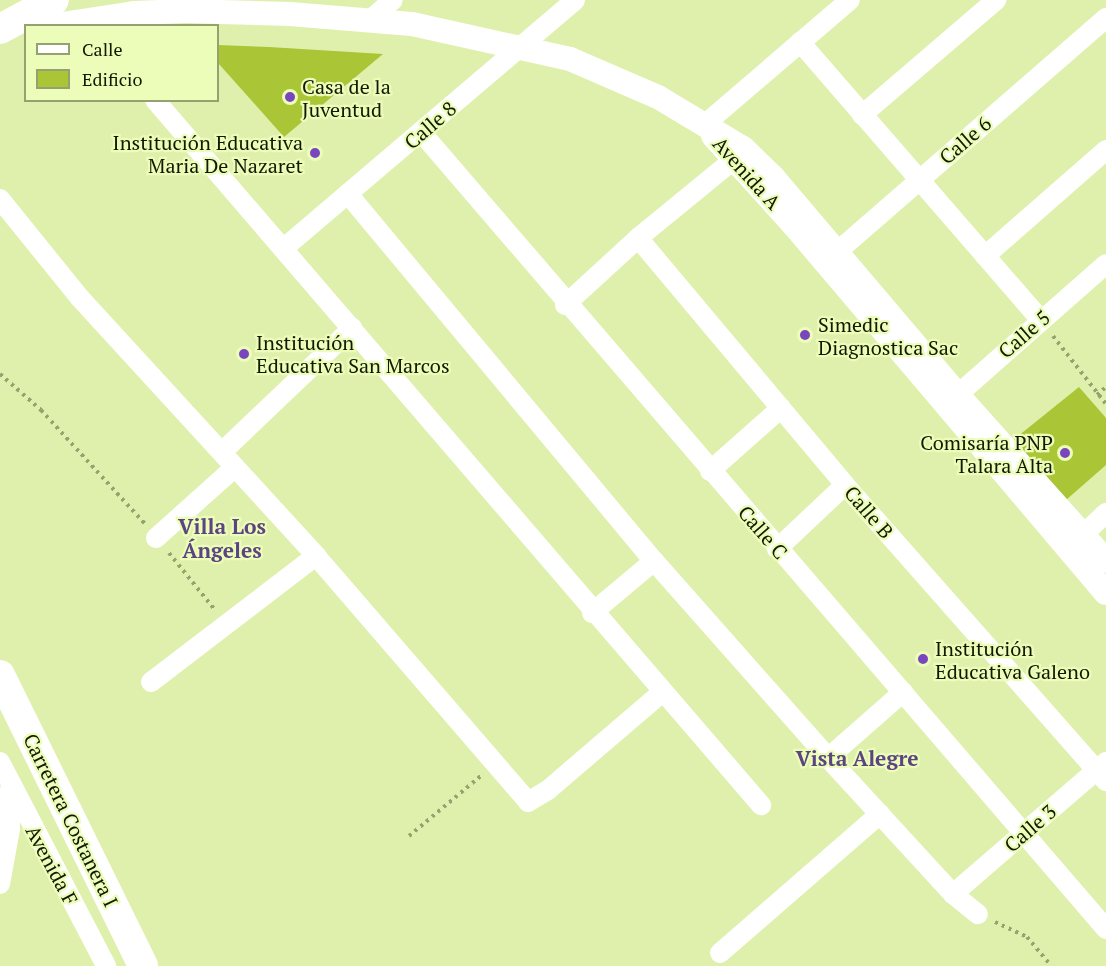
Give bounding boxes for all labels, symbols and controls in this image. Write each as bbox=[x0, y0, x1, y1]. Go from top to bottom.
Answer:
legend bbox=[24, 24, 219, 102]
text: Calle bbox=[82, 37, 123, 61]
text: Edificio bbox=[82, 67, 142, 91]
place label: Casa de la Juventud bbox=[302, 74, 391, 121]
marker: Casa de la Juventud bbox=[283, 90, 297, 104]
street label: Calle 8 bbox=[399, 96, 461, 154]
street label: Calle 6 bbox=[934, 111, 996, 169]
place label: Institución Educativa Maria De Nazaret bbox=[113, 130, 303, 177]
street label: Avenida A bbox=[708, 132, 786, 214]
marker: Institución Educativa Maria De Nazaret bbox=[308, 146, 322, 160]
street label: Calle 5 bbox=[993, 305, 1055, 363]
place label: Simedic Diagnostica Sac bbox=[818, 312, 958, 359]
marker: Simedic Diagnostica Sac bbox=[796, 326, 814, 344]
place label: Institución Educativa San Marcos bbox=[256, 330, 450, 377]
marker: Institución Educativa San Marcos bbox=[237, 347, 251, 361]
place label: Comisaría PNP Talara Alta bbox=[920, 430, 1053, 477]
marker: Comisaría PNP Talara Alta bbox=[1058, 446, 1072, 460]
street label: Calle B bbox=[840, 481, 898, 543]
street label: Calle C bbox=[733, 500, 793, 564]
district label: Villa Los Ángeles bbox=[178, 513, 266, 563]
place label: Institución Educativa Galeno bbox=[935, 636, 1090, 683]
marker: Institución Educativa Galeno bbox=[916, 652, 930, 666]
street label: Carretera Costanera I bbox=[19, 729, 123, 911]
district label: Vista Alegre bbox=[795, 745, 919, 771]
street label: Calle 3 bbox=[999, 799, 1061, 857]
street label: Avenida F bbox=[21, 821, 83, 909]

